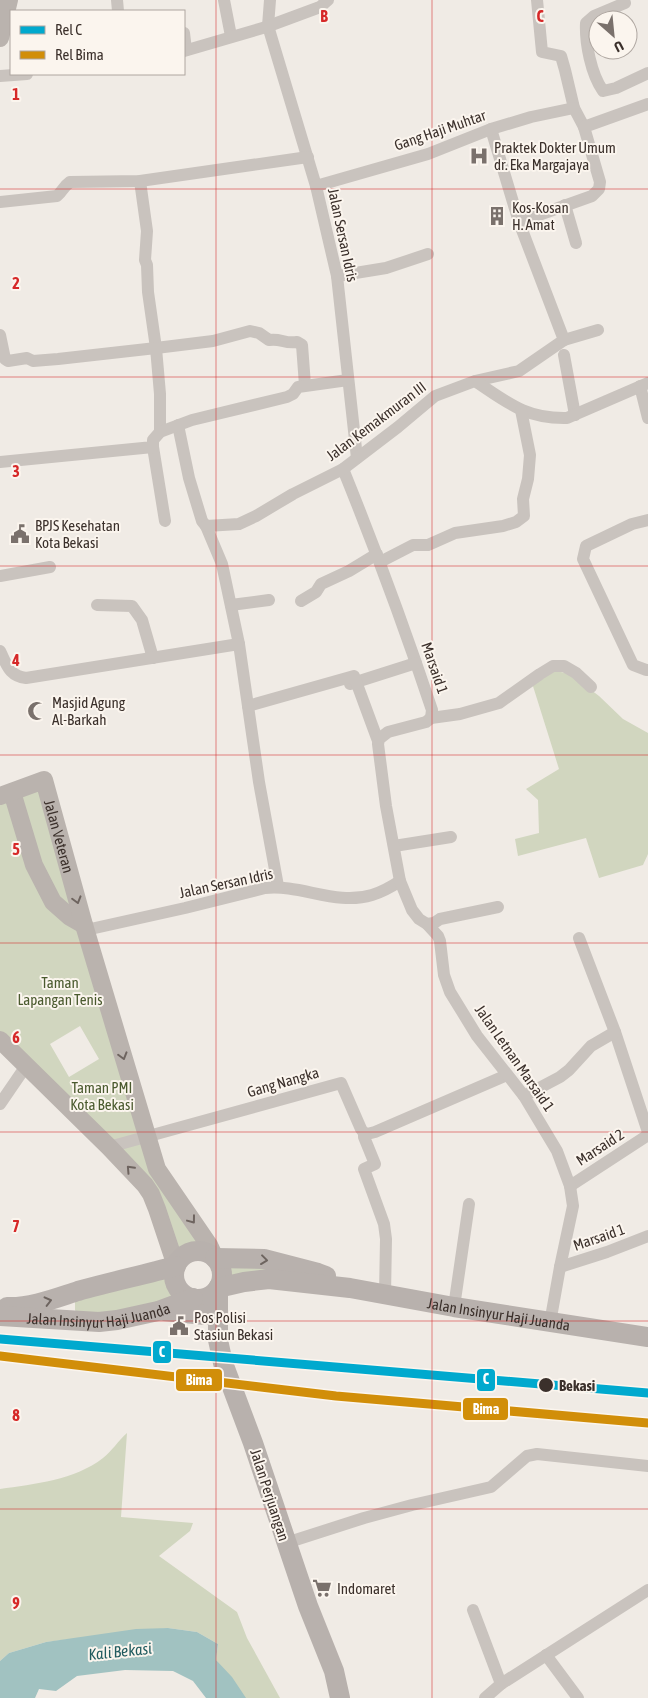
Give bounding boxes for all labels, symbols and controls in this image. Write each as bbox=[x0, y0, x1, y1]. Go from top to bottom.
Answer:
text: B bbox=[320, 7, 328, 25]
text: C bbox=[536, 7, 544, 25]
legend bbox=[10, 10, 185, 75]
north arrow bbox=[588, 10, 638, 60]
text: Rel C bbox=[55, 21, 82, 38]
text: U bbox=[612, 38, 626, 56]
text: Rel Bima bbox=[55, 46, 104, 63]
text: 1 bbox=[12, 85, 20, 103]
street label: Gang Haji Muhtar bbox=[392, 106, 489, 154]
place label: Praktek Dokter Umum dr. Eka Margajaya bbox=[494, 139, 616, 173]
hospital icon: Praktek Dokter Umum dr. Eka Margajaya bbox=[468, 145, 490, 167]
street label: Jalan Sersan Idris bbox=[325, 187, 361, 283]
place label: Kos-Kosan H. Amat bbox=[512, 199, 569, 233]
building icon: Kos-Kosan H. Amat bbox=[486, 205, 508, 227]
text: 2 bbox=[12, 274, 20, 292]
street label: Jalan Kemakmuran III bbox=[323, 378, 429, 464]
text: 3 bbox=[12, 462, 20, 480]
place label: BPJS Kesehatan Kota Bekasi bbox=[35, 517, 120, 551]
public building icon: BPJS Kesehatan Kota Bekasi bbox=[9, 523, 31, 545]
street label: Marsaid 1 bbox=[418, 640, 452, 696]
text: 4 bbox=[11, 651, 20, 669]
place label: Masjid Agung Al-Barkah bbox=[52, 694, 126, 728]
mosque icon: Masjid Agung Al-Barkah bbox=[26, 700, 48, 722]
street label: Jalan Veteran bbox=[41, 798, 78, 875]
text: 5 bbox=[12, 840, 20, 858]
street label: Jalan Sersan Idris bbox=[178, 865, 274, 901]
one-way arrow bbox=[71, 895, 81, 903]
park label: Taman Lapangan Tenis bbox=[17, 974, 103, 1008]
street label: Jalan Letnan Marsaid 1 bbox=[472, 1002, 558, 1114]
text: 6 bbox=[12, 1028, 20, 1046]
one-way arrow bbox=[117, 1051, 127, 1059]
street label: Gang Nangka bbox=[245, 1064, 321, 1100]
park label: Taman PMI Kota Bekasi bbox=[70, 1079, 134, 1113]
street label: Marsaid 2 bbox=[573, 1125, 627, 1169]
one-way arrow bbox=[127, 1166, 136, 1175]
one-way arrow bbox=[186, 1214, 195, 1224]
text: 7 bbox=[12, 1217, 20, 1235]
street label: Marsaid 1 bbox=[571, 1220, 627, 1254]
one-way arrow bbox=[260, 1254, 268, 1265]
street label: Jalan Insinyur Haji Juanda bbox=[426, 1294, 571, 1333]
one-way arrow bbox=[44, 1296, 52, 1306]
street label: Jalan Insinyur Haji Juanda bbox=[26, 1299, 172, 1331]
place label: Pos Polisi Stasiun Bekasi bbox=[194, 1309, 273, 1343]
public building icon: Pos Polisi Stasiun Bekasi bbox=[168, 1315, 190, 1337]
line badge: C bbox=[152, 1340, 172, 1364]
text: C bbox=[159, 1344, 166, 1360]
line badge: Bima bbox=[175, 1368, 223, 1392]
line badge: C bbox=[476, 1368, 496, 1392]
text: C bbox=[483, 1371, 490, 1387]
text: Bima bbox=[186, 1372, 213, 1388]
marker: Bekasi bbox=[537, 1376, 555, 1394]
place label: Bekasi bbox=[559, 1377, 595, 1394]
line badge: Bima bbox=[462, 1397, 509, 1421]
text: Bima bbox=[473, 1401, 500, 1417]
text: 8 bbox=[12, 1406, 20, 1424]
street label: Jalan Perjuangan bbox=[247, 1447, 293, 1543]
supermarket icon: Indomaret bbox=[311, 1577, 333, 1599]
place label: Indomaret bbox=[337, 1580, 396, 1597]
text: 9 bbox=[12, 1594, 20, 1612]
water label: Kali Bekasi bbox=[88, 1639, 153, 1663]

